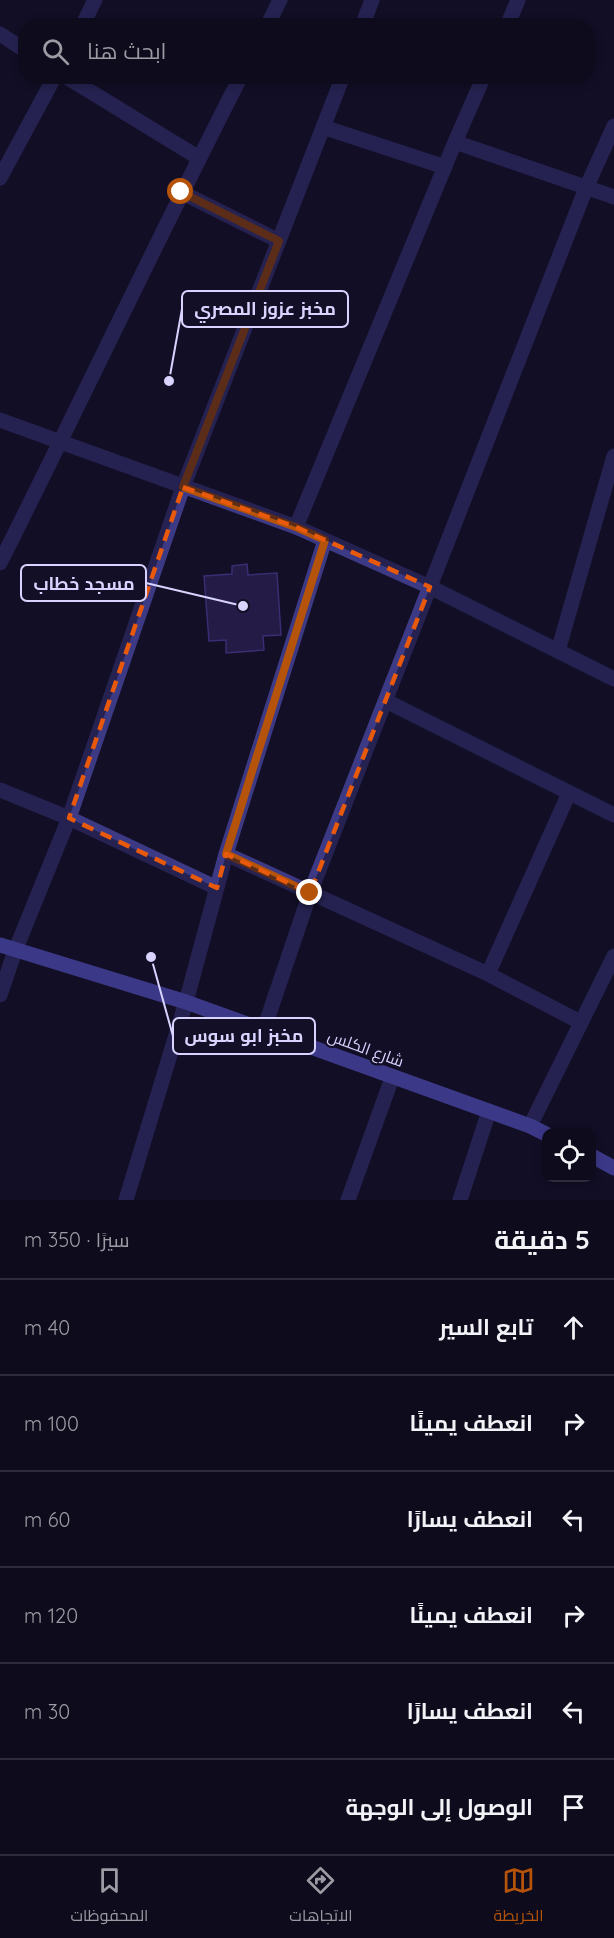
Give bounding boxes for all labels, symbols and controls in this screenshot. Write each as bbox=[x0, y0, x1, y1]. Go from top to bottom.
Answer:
search box bbox=[18, 18, 596, 84]
icon: search bbox=[39, 35, 72, 68]
text: ابحث هنا bbox=[87, 37, 167, 65]
route start bbox=[167, 178, 193, 204]
callout: مخبز عزوز المصري bbox=[182, 291, 348, 327]
text: مخبز عزوز المصري bbox=[194, 297, 336, 323]
callout: مسجد خطاب bbox=[21, 565, 146, 601]
text: مسجد خطاب bbox=[33, 572, 135, 595]
route end bbox=[296, 879, 322, 905]
callout: مخبز ابو سوس bbox=[173, 1018, 315, 1054]
text: مخبز ابو سوس bbox=[185, 1024, 303, 1047]
street label: شارع الكلس bbox=[325, 1025, 407, 1073]
map controls bbox=[542, 1128, 596, 1182]
button: locate bbox=[542, 1128, 596, 1182]
text: 5 دقيقة bbox=[494, 1223, 590, 1256]
text: سيرًا · 350 m bbox=[24, 1227, 130, 1252]
icon: ahead bbox=[557, 1311, 590, 1344]
text: تابع السير bbox=[439, 1313, 533, 1341]
text: 40 m bbox=[24, 1315, 70, 1340]
icon: right bbox=[557, 1407, 590, 1440]
text: انعطف يمينًا bbox=[410, 1409, 533, 1437]
text: 100 m bbox=[24, 1411, 79, 1436]
icon: left bbox=[557, 1503, 590, 1536]
text: انعطف يسارًا bbox=[407, 1505, 533, 1533]
text: 60 m bbox=[24, 1507, 70, 1532]
icon: right bbox=[557, 1599, 590, 1632]
text: انعطف يمينًا bbox=[410, 1601, 533, 1629]
text: 120 m bbox=[24, 1603, 78, 1628]
icon: left bbox=[557, 1695, 590, 1728]
text: انعطف يسارًا bbox=[407, 1697, 533, 1725]
text: 30 m bbox=[24, 1699, 70, 1724]
icon: arrive bbox=[557, 1791, 590, 1824]
text: الوصول إلى الوجهة bbox=[345, 1793, 533, 1821]
tab: المحفوظات bbox=[70, 1864, 148, 1930]
tab: الاتجاهات bbox=[289, 1864, 353, 1930]
tab: الخريطة bbox=[494, 1864, 544, 1930]

